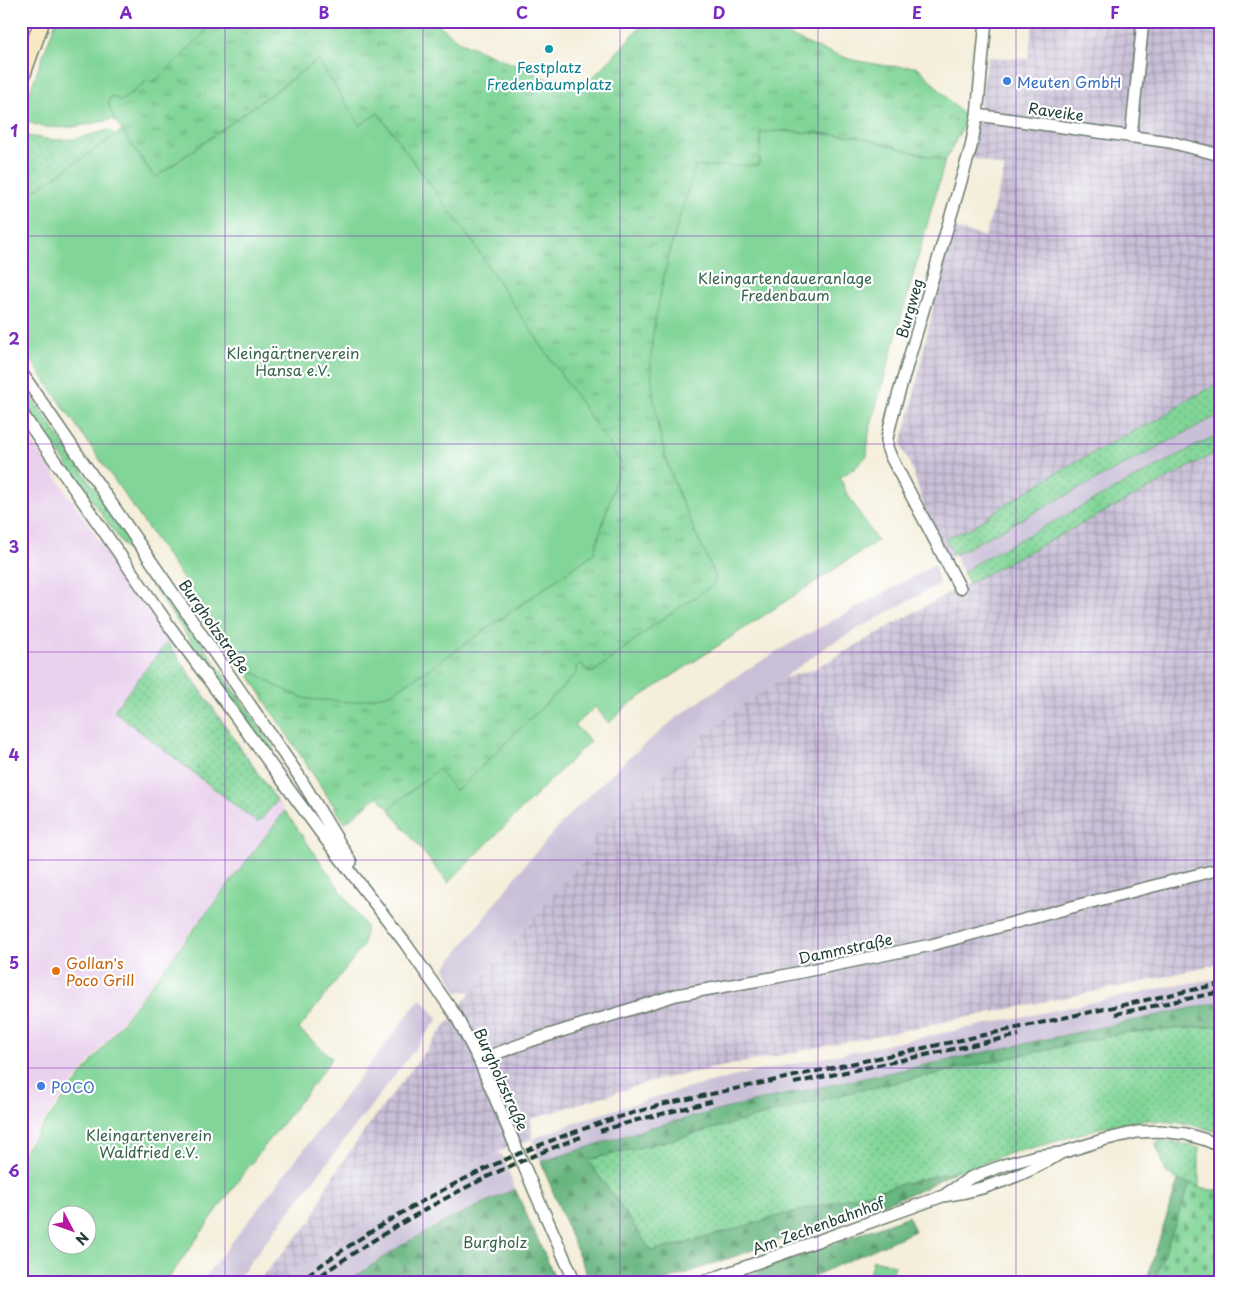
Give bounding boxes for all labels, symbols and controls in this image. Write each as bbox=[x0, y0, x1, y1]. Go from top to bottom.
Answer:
text: A bbox=[120, 0, 133, 24]
text: B bbox=[319, 0, 330, 24]
text: C bbox=[516, 0, 528, 24]
text: D bbox=[713, 0, 725, 24]
text: E bbox=[912, 0, 922, 24]
text: F bbox=[1110, 0, 1120, 24]
marker: Festplatz Fredenbaumplatz bbox=[543, 43, 555, 55]
place label: Festplatz Fredenbaumplatz bbox=[486, 55, 612, 95]
place label: Meuten GmbH bbox=[1017, 70, 1121, 93]
marker: Meuten GmbH bbox=[1001, 75, 1013, 87]
street label: Raveike bbox=[1027, 96, 1085, 126]
text: 1 bbox=[10, 118, 18, 142]
park label: Kleingartendaueranlage Fredenbaum bbox=[698, 266, 872, 306]
street label: Burgweg bbox=[890, 275, 928, 341]
text: 2 bbox=[8, 326, 20, 350]
park label: Kleingärtnerverein Hansa e.V. bbox=[226, 341, 360, 381]
text: 3 bbox=[9, 534, 19, 558]
street label: Burgholzstraße bbox=[174, 574, 256, 678]
text: 4 bbox=[9, 742, 20, 766]
street label: Dammstraße bbox=[796, 927, 894, 969]
text: 5 bbox=[9, 950, 19, 974]
place label: Gollan's Poco Grill bbox=[66, 951, 134, 991]
marker: Gollan's Poco Grill bbox=[50, 965, 62, 977]
street label: Burgholzstraße bbox=[469, 1024, 535, 1134]
place label: POCO bbox=[51, 1075, 95, 1098]
marker: POCO bbox=[35, 1080, 47, 1092]
park label: Kleingartenverein Waldfried e.V. bbox=[86, 1123, 212, 1163]
text: 6 bbox=[8, 1158, 20, 1182]
street label: Am Zechenbahnhof bbox=[749, 1190, 889, 1260]
north arrow bbox=[48, 1206, 98, 1256]
text: N bbox=[71, 1228, 94, 1250]
park label: Burgholz bbox=[463, 1230, 527, 1253]

